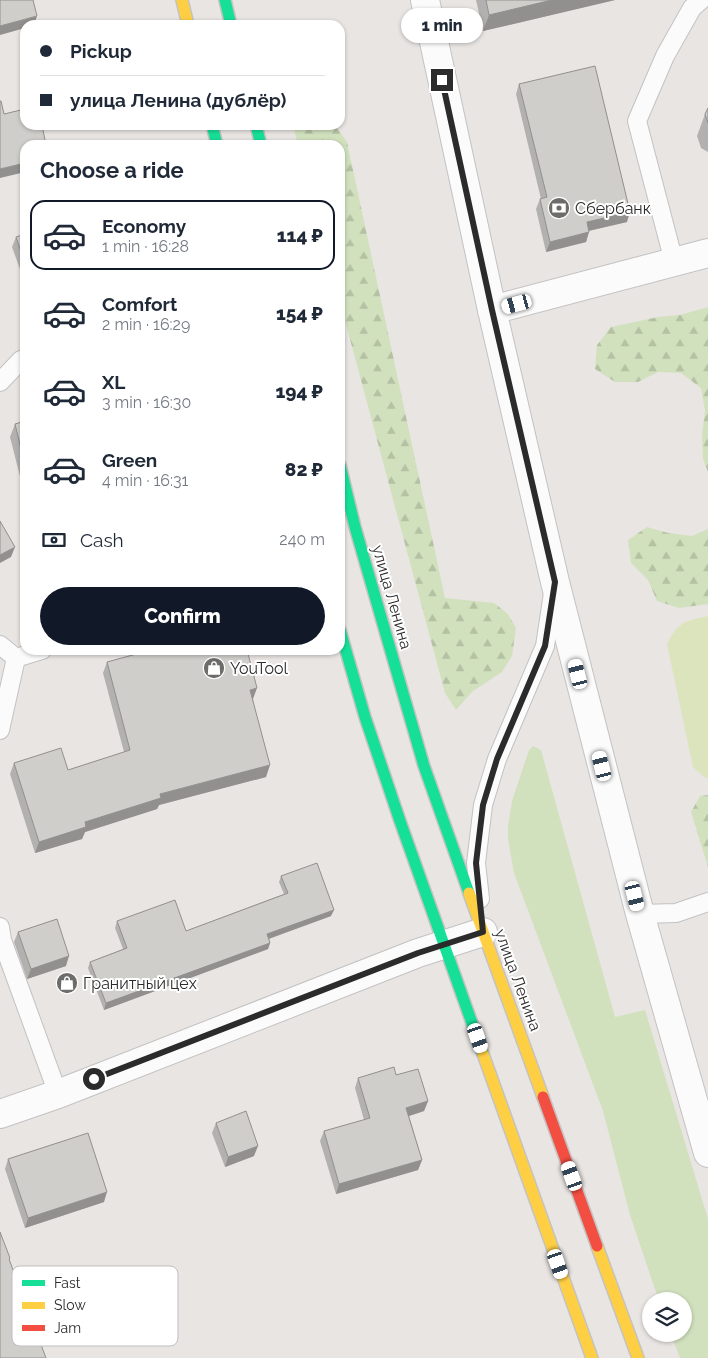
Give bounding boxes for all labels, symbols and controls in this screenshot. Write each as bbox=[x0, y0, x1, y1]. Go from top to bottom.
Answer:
callout: 1 min bbox=[401, 8, 483, 42]
text: 1 min bbox=[421, 16, 463, 35]
text: Pickup bbox=[70, 40, 132, 62]
route end bbox=[431, 69, 453, 91]
text: улица Ленина (дублёр) bbox=[70, 89, 286, 111]
text: Choose a ride bbox=[40, 157, 184, 183]
bank icon: Сбербанк bbox=[547, 196, 571, 220]
place label: Сбербанк bbox=[575, 199, 651, 218]
icon: car bbox=[42, 213, 87, 258]
text: Economy bbox=[102, 215, 186, 237]
text: 114 ₽ bbox=[277, 224, 323, 246]
text: 1 min · 16:28 bbox=[102, 237, 189, 256]
icon: car bbox=[42, 291, 87, 336]
text: Comfort bbox=[102, 293, 177, 315]
car bbox=[500, 293, 533, 315]
text: 154 ₽ bbox=[276, 302, 323, 324]
text: 2 min · 16:29 bbox=[102, 315, 190, 334]
icon: car bbox=[42, 369, 87, 414]
text: XL bbox=[102, 371, 125, 393]
text: 194 ₽ bbox=[275, 380, 323, 402]
text: 3 min · 16:30 bbox=[102, 393, 191, 412]
icon: car bbox=[42, 447, 87, 492]
text: Green bbox=[102, 449, 157, 471]
text: 82 ₽ bbox=[285, 458, 323, 480]
text: 4 min · 16:31 bbox=[102, 471, 188, 490]
icon: cash bbox=[40, 526, 68, 554]
text: Cash bbox=[80, 529, 124, 551]
text: 240 m bbox=[279, 530, 325, 549]
street label: улица Ленина bbox=[368, 543, 416, 651]
button: Confirm bbox=[40, 587, 325, 645]
shop icon: YouTool bbox=[202, 656, 226, 680]
car bbox=[567, 658, 588, 690]
place label: YouTool bbox=[230, 659, 289, 678]
car bbox=[591, 750, 612, 782]
car bbox=[624, 880, 645, 912]
street label: улица Ленина bbox=[491, 926, 545, 1034]
shop icon: Гранитный цех bbox=[55, 971, 79, 995]
place label: Гранитный цех bbox=[83, 974, 197, 993]
car bbox=[466, 1021, 489, 1055]
route start bbox=[83, 1068, 105, 1090]
car bbox=[559, 1159, 584, 1193]
car bbox=[546, 1247, 569, 1281]
legend bbox=[12, 1266, 178, 1346]
text: Fast bbox=[54, 1275, 81, 1291]
map controls bbox=[642, 1292, 692, 1342]
button: layers bbox=[642, 1292, 692, 1342]
text: Slow bbox=[54, 1297, 86, 1313]
text: Jam bbox=[54, 1320, 81, 1336]

